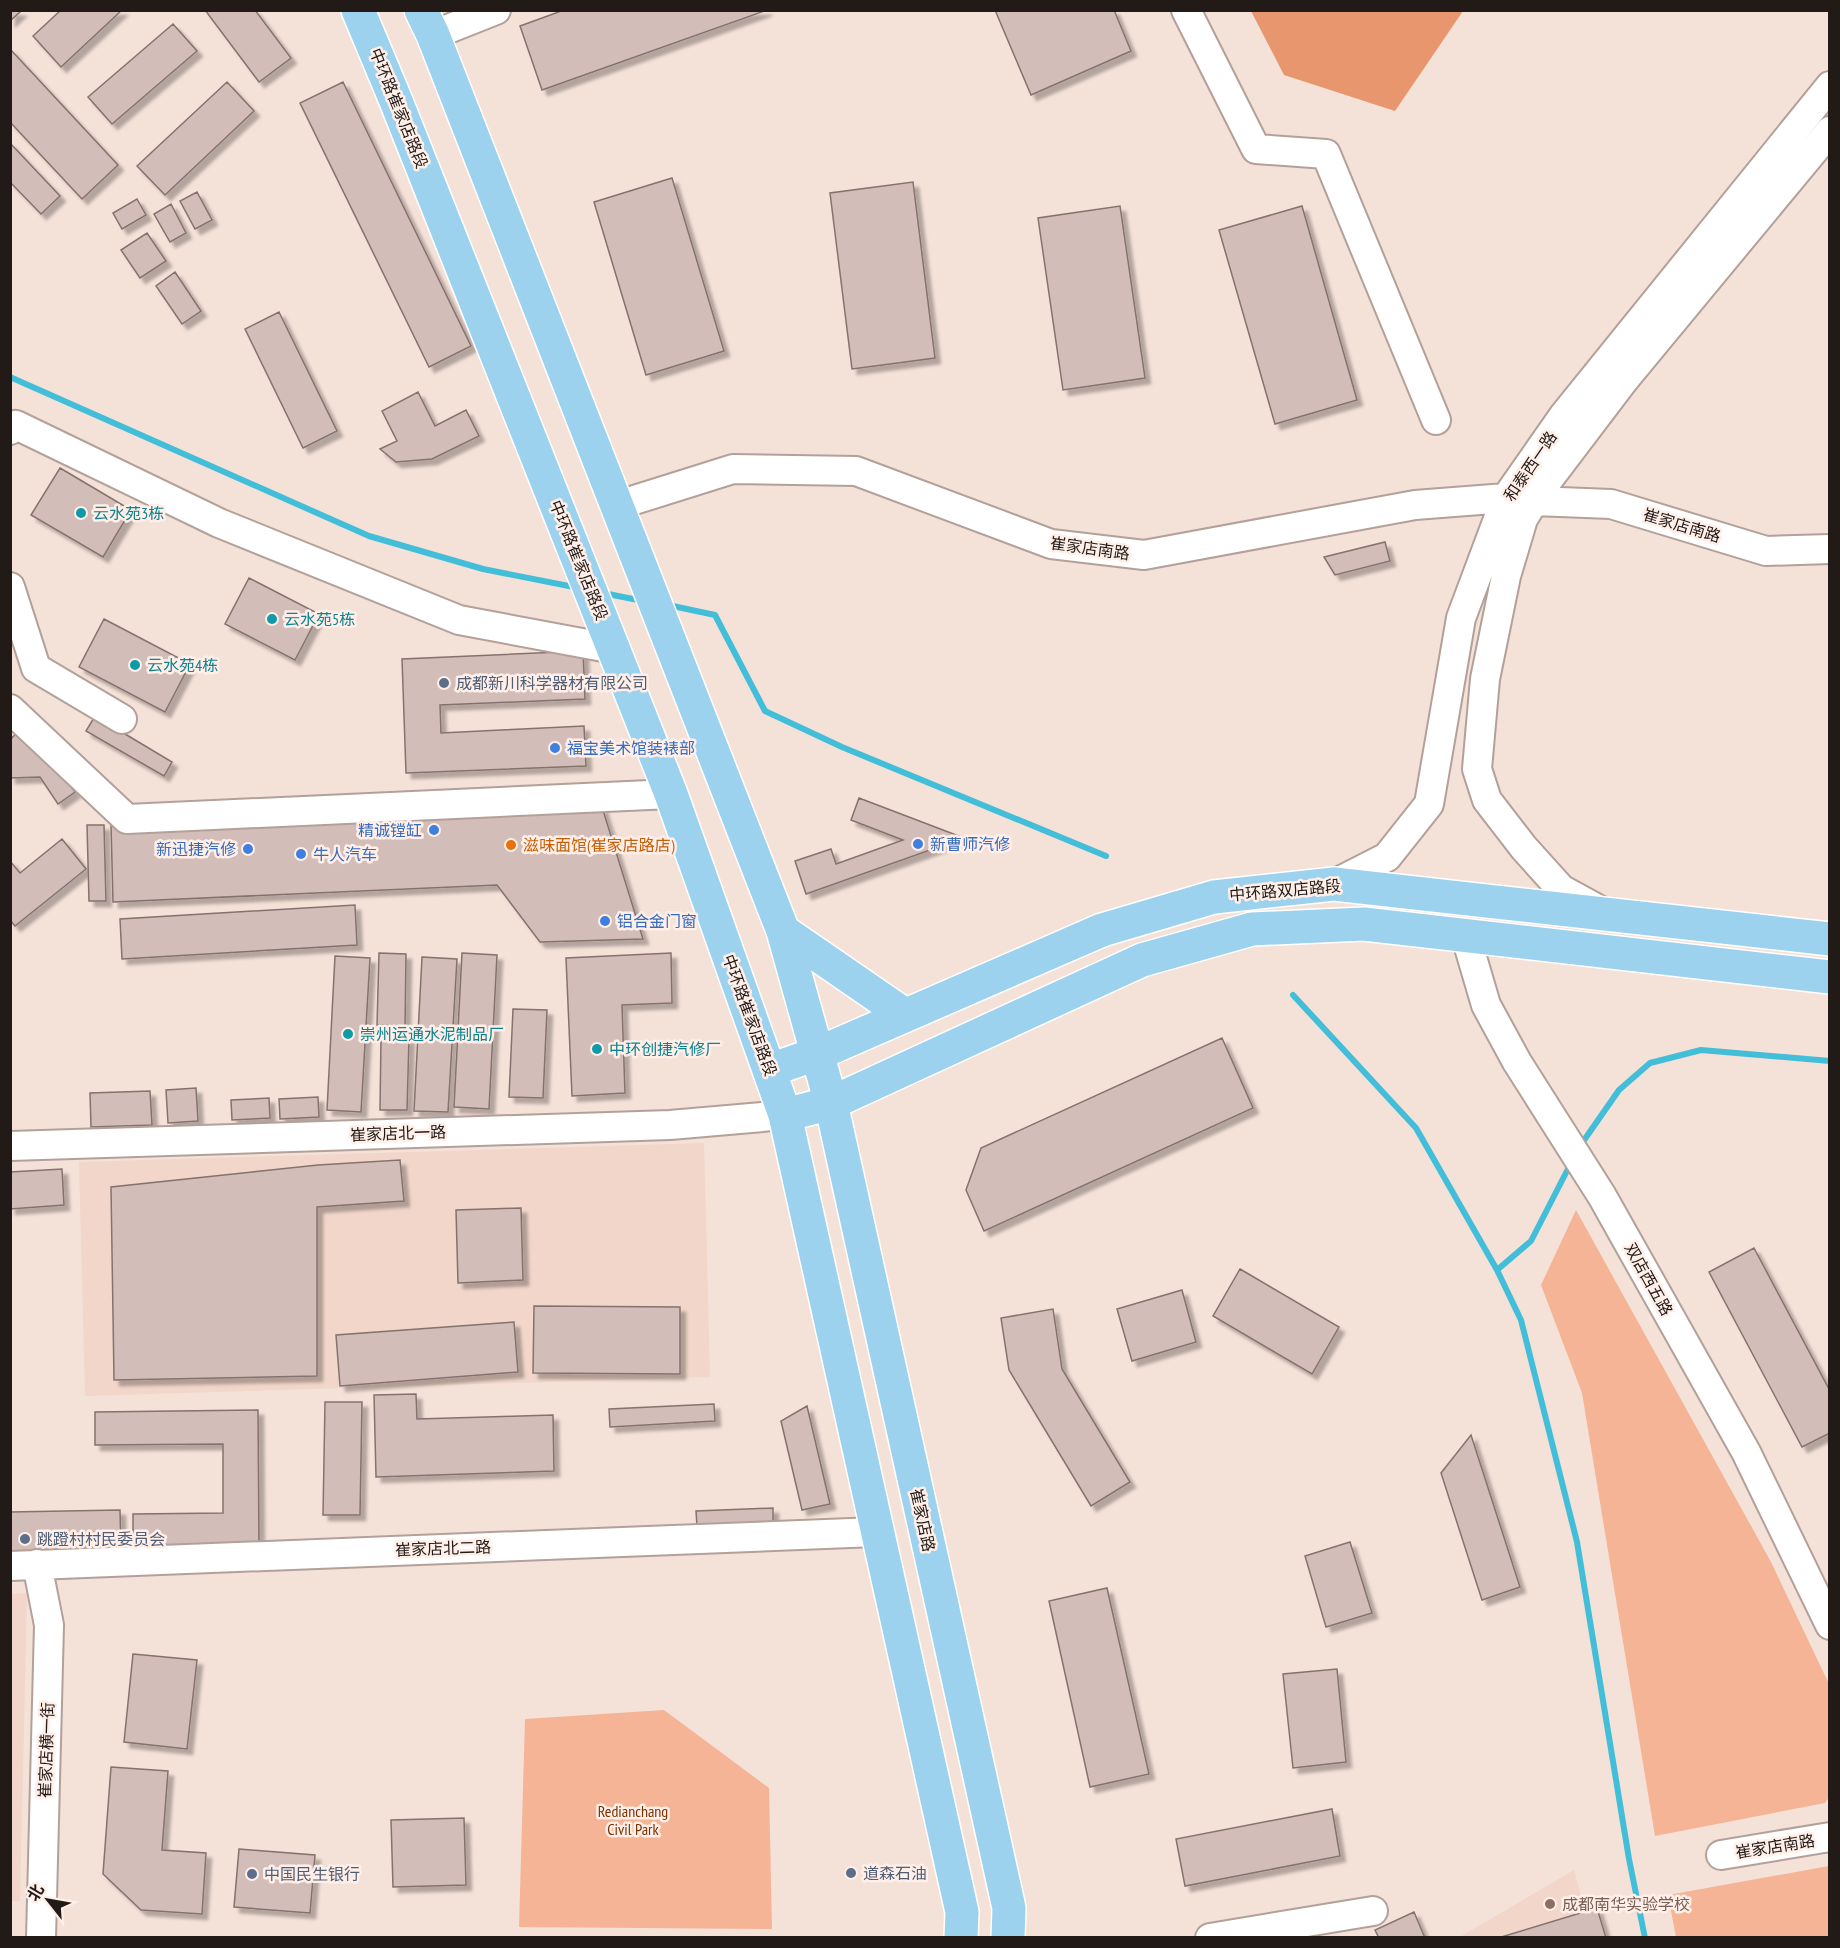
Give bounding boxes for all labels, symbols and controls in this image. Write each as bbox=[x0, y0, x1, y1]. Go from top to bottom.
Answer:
street label: 中环路崔家店路段 bbox=[366, 45, 432, 171]
street label: 和泰西一路 bbox=[1499, 427, 1561, 505]
street label: 中环路崔家店路段 bbox=[546, 497, 612, 623]
place label: 云水苑3栋 bbox=[93, 503, 164, 523]
street label: 崔家店南路 bbox=[1641, 504, 1723, 546]
marker: 云水苑3栋 bbox=[74, 506, 88, 520]
street label: 崔家店南路 bbox=[1049, 533, 1131, 563]
place label: 云水苑5栋 bbox=[284, 609, 355, 629]
marker: 云水苑5栋 bbox=[265, 612, 279, 626]
place label: 云水苑4栋 bbox=[147, 655, 218, 675]
marker: 云水苑4栋 bbox=[128, 658, 142, 672]
place label: 成都新川科学器材有限公司 bbox=[456, 673, 648, 693]
marker: 成都新川科学器材有限公司 bbox=[437, 676, 451, 690]
place label: 福宝美术馆装裱部 bbox=[567, 738, 695, 758]
marker: 福宝美术馆装裱部 bbox=[548, 741, 562, 755]
place label: 精诚镗缸 bbox=[358, 820, 422, 840]
marker: 精诚镗缸 bbox=[427, 823, 441, 837]
place label: 新曹师汽修 bbox=[930, 834, 1010, 854]
place label: 滋味面馆(崔家店路店) bbox=[523, 835, 675, 855]
marker: 新曹师汽修 bbox=[911, 837, 925, 851]
marker: 滋味面馆(崔家店路店) bbox=[504, 838, 518, 852]
place label: 新迅捷汽修 bbox=[156, 839, 236, 859]
marker: 新迅捷汽修 bbox=[241, 842, 255, 856]
place label: 牛人汽车 bbox=[313, 844, 377, 864]
marker: 牛人汽车 bbox=[294, 847, 308, 861]
street label: 中环路双店路段 bbox=[1228, 875, 1342, 905]
place label: 铝合金门窗 bbox=[617, 911, 697, 931]
marker: 铝合金门窗 bbox=[598, 914, 612, 928]
street label: 中环路崔家店路段 bbox=[719, 951, 781, 1079]
place label: 崇州运通水泥制品厂 bbox=[360, 1024, 504, 1044]
marker: 崇州运通水泥制品厂 bbox=[341, 1027, 355, 1041]
place label: 中环创捷汽修厂 bbox=[609, 1039, 721, 1059]
marker: 中环创捷汽修厂 bbox=[590, 1042, 604, 1056]
street label: 崔家店北一路 bbox=[350, 1121, 446, 1145]
street label: 双店西五路 bbox=[1621, 1239, 1677, 1319]
street label: 崔家店路 bbox=[907, 1487, 939, 1553]
place label: 跳蹬村村民委员会 bbox=[37, 1529, 165, 1549]
marker: 跳蹬村村民委员会 bbox=[18, 1532, 32, 1546]
street label: 崔家店北二路 bbox=[395, 1536, 491, 1560]
street label: 崔家店横一街 bbox=[34, 1702, 58, 1798]
park label: Redianchang Civil Park bbox=[598, 1801, 668, 1839]
street label: 崔家店南路 bbox=[1734, 1830, 1816, 1862]
place label: 道森石油 bbox=[863, 1863, 927, 1883]
place label: 中国民生银行 bbox=[264, 1864, 360, 1884]
marker: 道森石油 bbox=[844, 1866, 858, 1880]
marker: 中国民生银行 bbox=[245, 1867, 259, 1881]
north arrow bbox=[18, 1870, 78, 1930]
text: 北 bbox=[22, 1880, 48, 1904]
place label: 成都南华实验学校 bbox=[1562, 1894, 1690, 1914]
marker: 成都南华实验学校 bbox=[1543, 1897, 1557, 1911]

